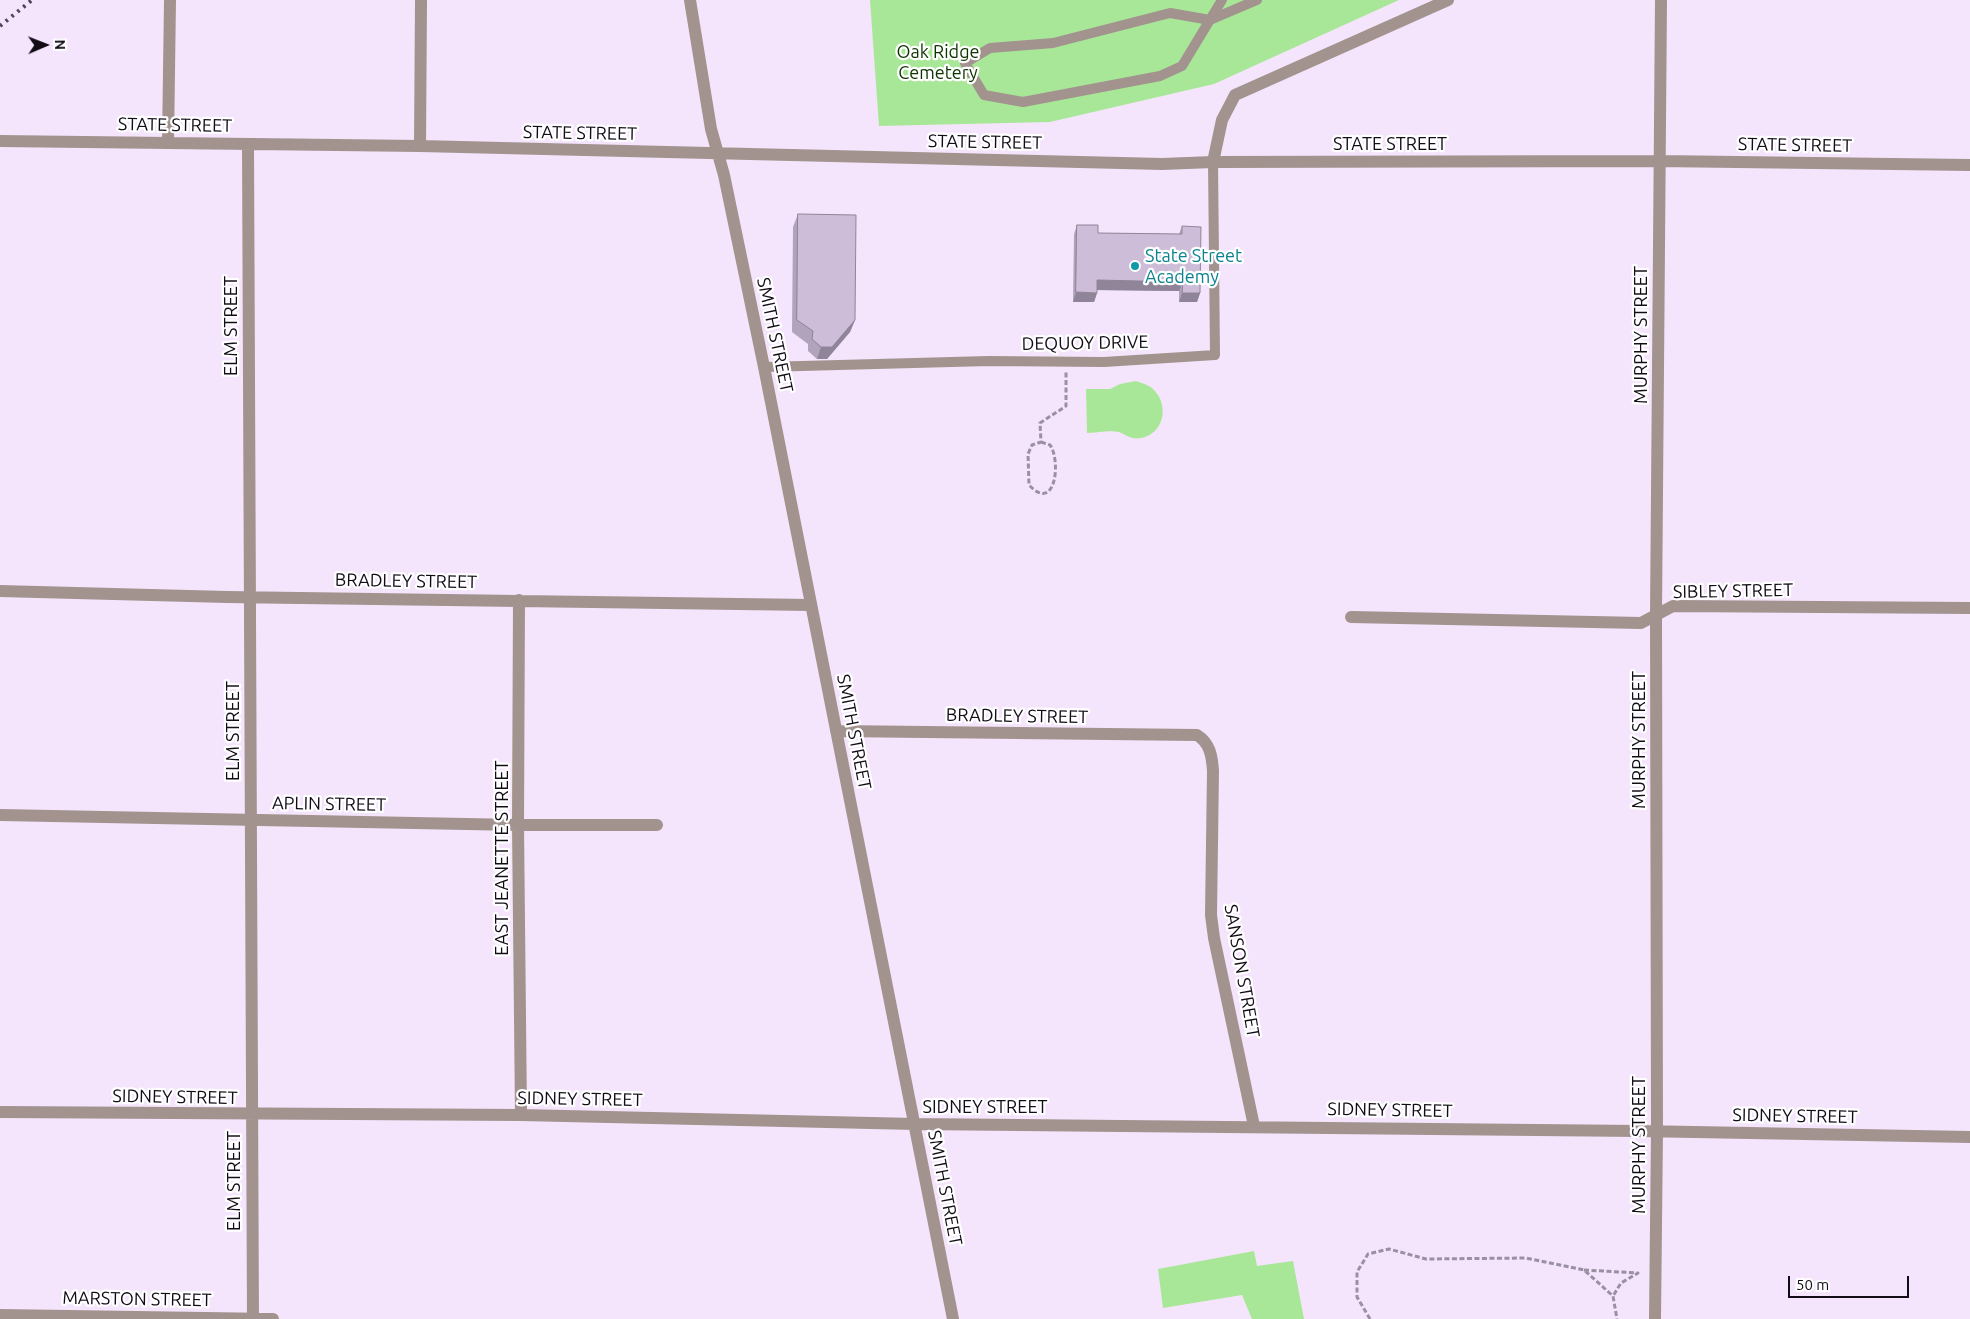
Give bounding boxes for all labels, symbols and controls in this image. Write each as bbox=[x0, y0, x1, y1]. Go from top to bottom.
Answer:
north arrow bbox=[20, 20, 70, 70]
text: N bbox=[52, 39, 68, 50]
park label: Oak Ridge Cemetery bbox=[897, 41, 979, 84]
street label: STATE STREET bbox=[118, 113, 232, 137]
street label: STATE STREET bbox=[523, 121, 637, 145]
street label: STATE STREET bbox=[928, 130, 1042, 154]
street label: STATE STREET bbox=[1333, 133, 1447, 155]
street label: STATE STREET bbox=[1738, 133, 1852, 157]
place label: State Street Academy bbox=[1145, 245, 1242, 288]
marker: State Street Academy bbox=[1129, 260, 1141, 272]
street label: MURPHY STREET bbox=[1630, 266, 1652, 404]
street label: SMITH STREET bbox=[752, 275, 798, 395]
street label: ELM STREET bbox=[220, 276, 242, 376]
street label: DEQUOY DRIVE bbox=[1021, 331, 1149, 355]
street label: BRADLEY STREET bbox=[335, 569, 477, 593]
street label: SIBLEY STREET bbox=[1673, 579, 1793, 603]
street label: MURPHY STREET bbox=[1628, 671, 1650, 809]
street label: SMITH STREET bbox=[832, 672, 876, 792]
street label: ELM STREET bbox=[222, 681, 244, 781]
street label: BRADLEY STREET bbox=[946, 704, 1088, 728]
street label: EAST JEANETTE STREET bbox=[491, 760, 513, 956]
street label: APLIN STREET bbox=[272, 792, 386, 816]
street label: SANSON STREET bbox=[1220, 903, 1264, 1039]
street label: MURPHY STREET bbox=[1628, 1076, 1650, 1214]
street label: SIDNEY STREET bbox=[112, 1085, 238, 1109]
street label: SIDNEY STREET bbox=[517, 1087, 643, 1111]
street label: SIDNEY STREET bbox=[922, 1096, 1048, 1118]
street label: SIDNEY STREET bbox=[1327, 1098, 1453, 1122]
street label: SIDNEY STREET bbox=[1732, 1104, 1858, 1128]
street label: SMITH STREET bbox=[923, 1128, 967, 1248]
street label: ELM STREET bbox=[223, 1131, 245, 1231]
scale bar bbox=[1790, 1266, 1911, 1298]
text: 50 m bbox=[1796, 1276, 1829, 1293]
street label: MARSTON STREET bbox=[62, 1287, 212, 1311]

